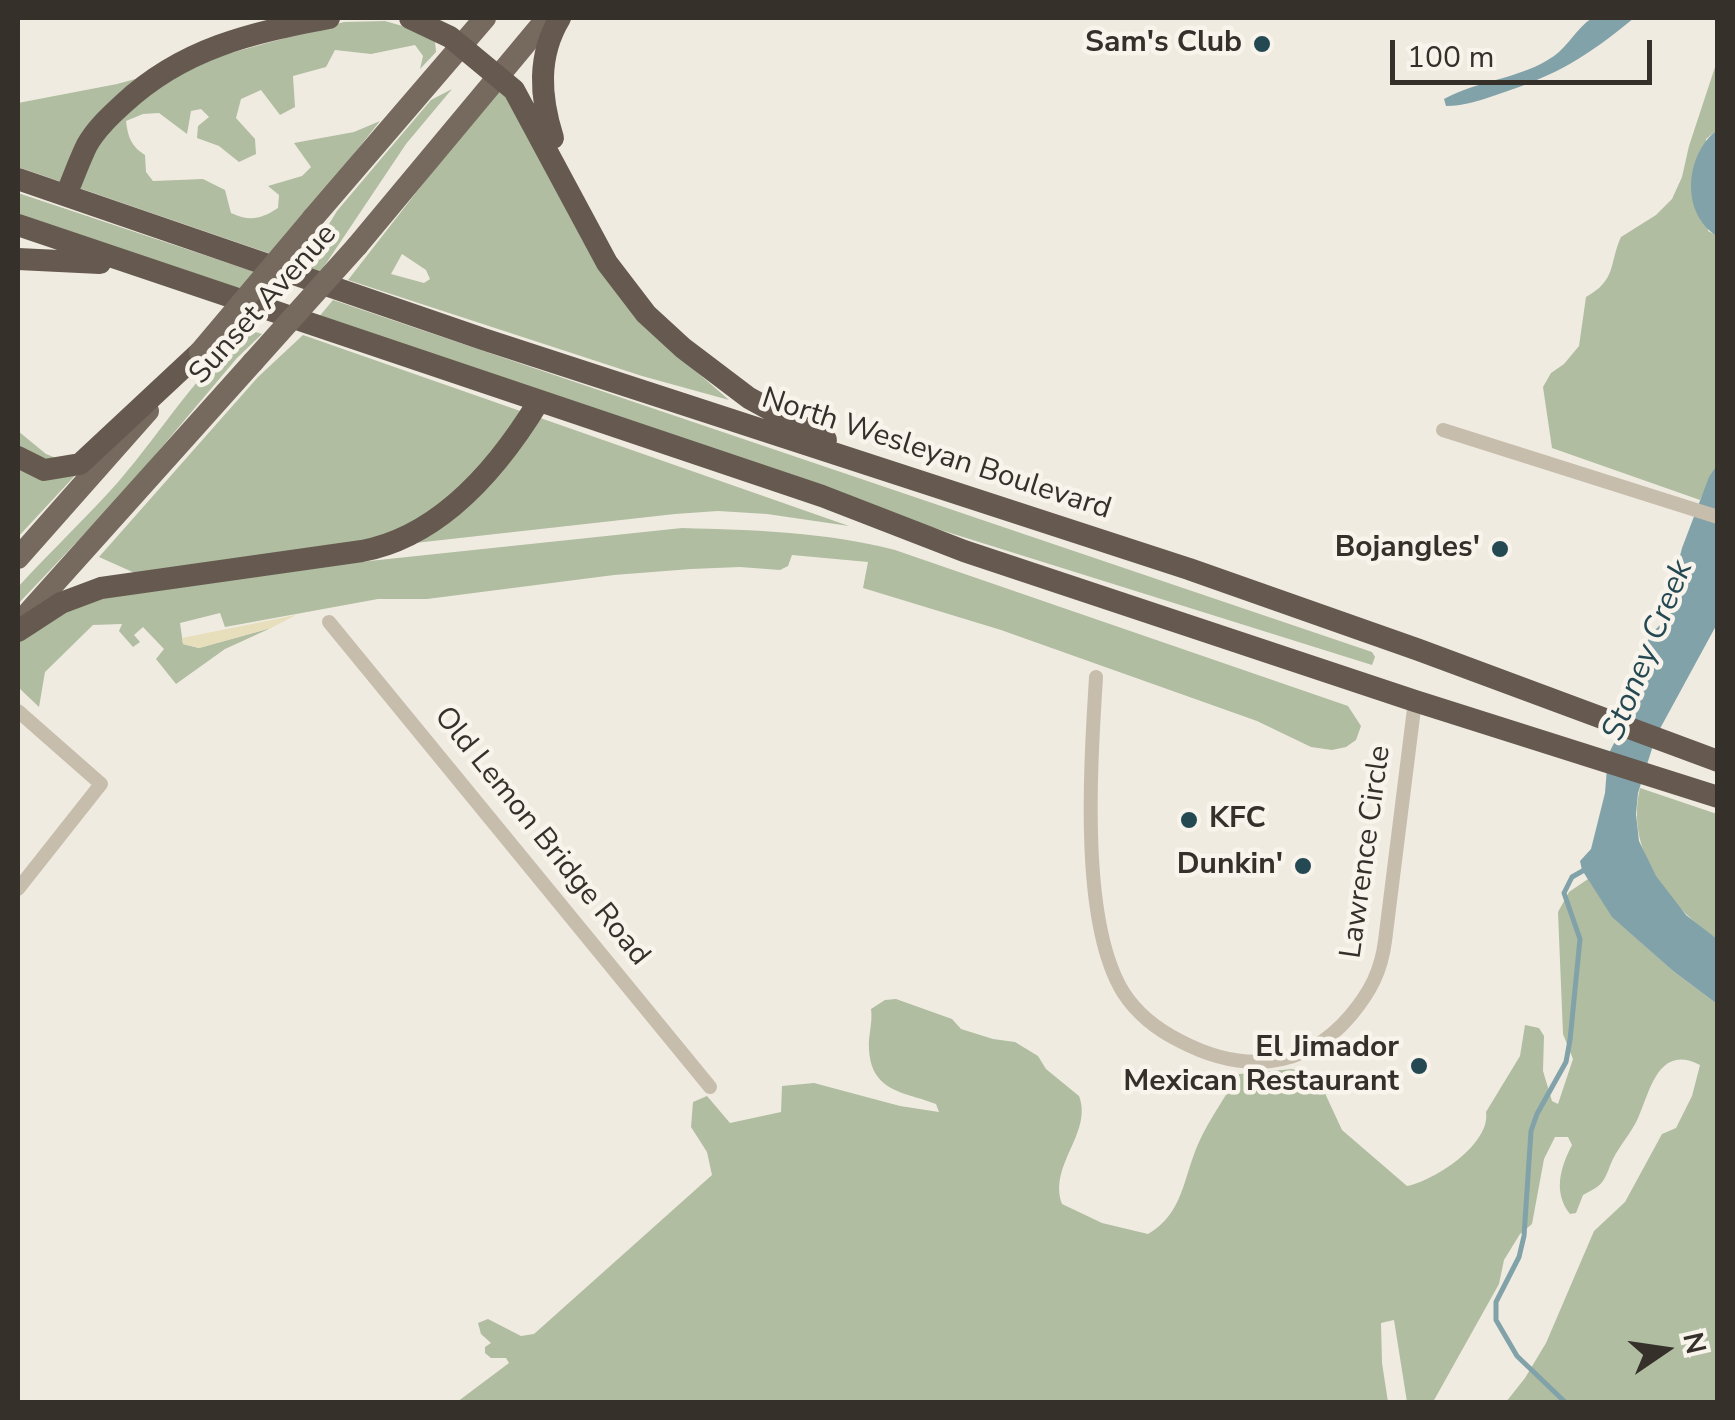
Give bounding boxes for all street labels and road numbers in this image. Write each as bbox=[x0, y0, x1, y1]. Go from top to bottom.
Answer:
street label: Sunset Avenue bbox=[183, 218, 345, 392]
street label: North Wesleyan Boulevard bbox=[757, 381, 1115, 529]
street label: Old Lemon Bridge Road bbox=[425, 700, 657, 974]
street label: Lawrence Circle bbox=[1334, 743, 1400, 961]

